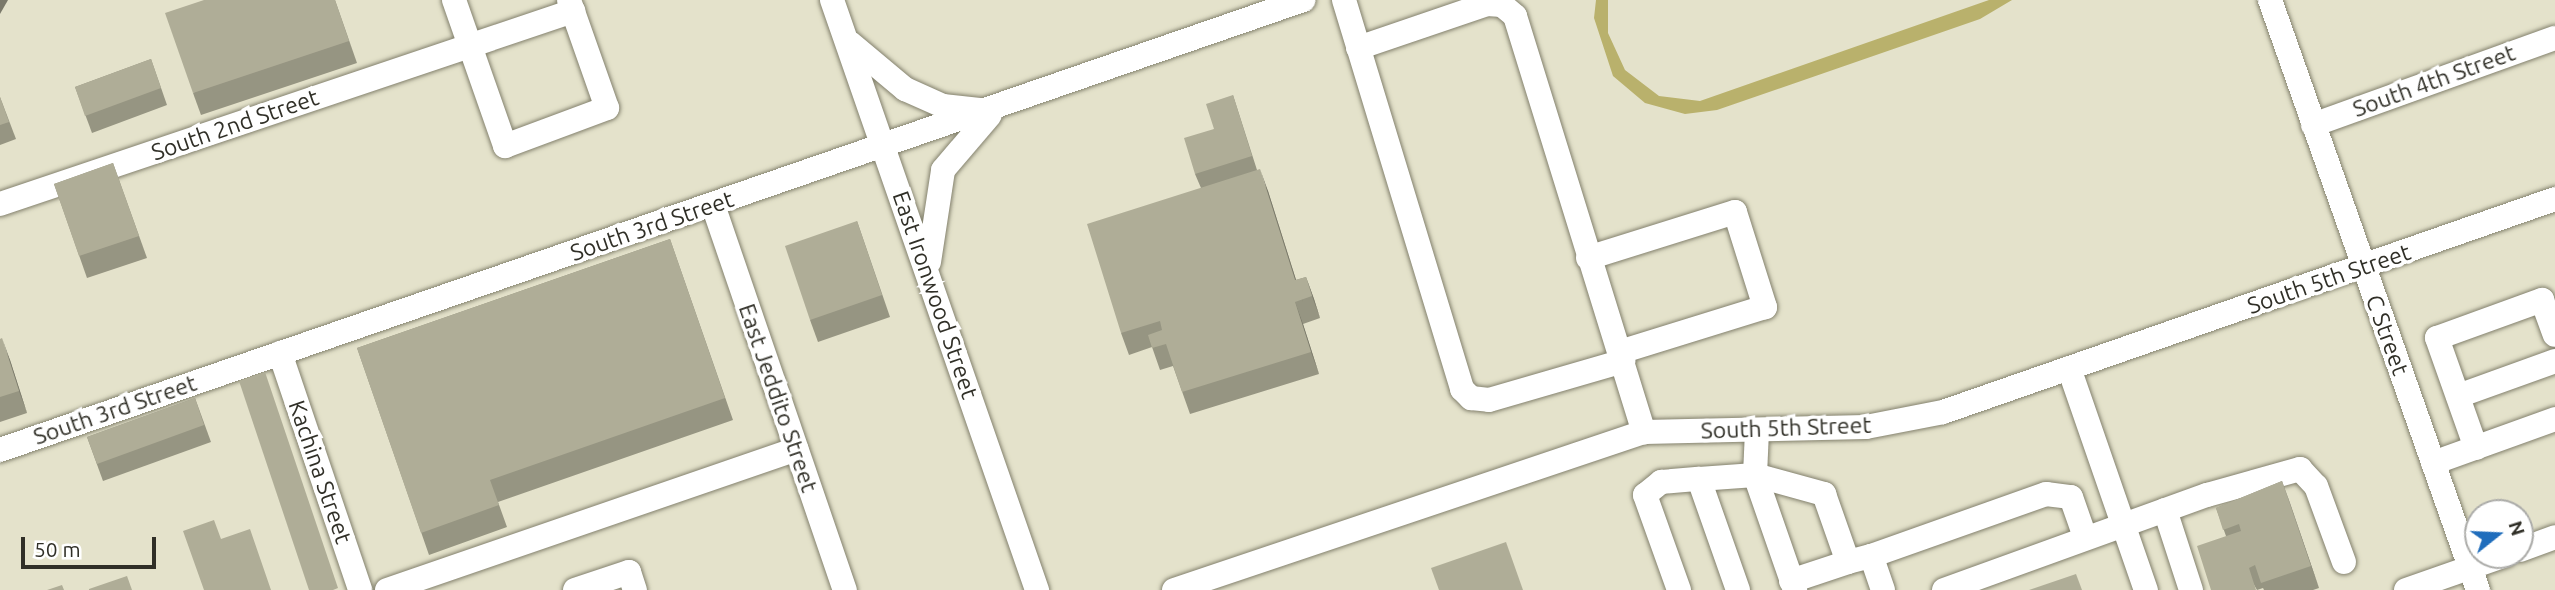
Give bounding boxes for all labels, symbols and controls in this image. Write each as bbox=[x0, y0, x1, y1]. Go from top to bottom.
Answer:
street label: South 4th Street bbox=[2349, 39, 2519, 123]
street label: South 2nd Street bbox=[148, 83, 322, 167]
street label: South 3rd Street bbox=[567, 185, 737, 267]
street label: East Ironwood Street bbox=[886, 188, 984, 402]
street label: South 5th Street bbox=[2244, 238, 2414, 320]
street label: C Street bbox=[2360, 291, 2414, 379]
street label: East Jeddito Street bbox=[733, 300, 823, 496]
street label: South 3rd Street bbox=[30, 369, 200, 451]
street label: Kachina Street bbox=[283, 397, 357, 547]
street label: South 5th Street bbox=[1700, 411, 1872, 445]
north arrow bbox=[2464, 499, 2534, 569]
text: N bbox=[2504, 518, 2530, 538]
scale bar bbox=[24, 524, 159, 568]
text: 50 m bbox=[34, 537, 81, 561]

